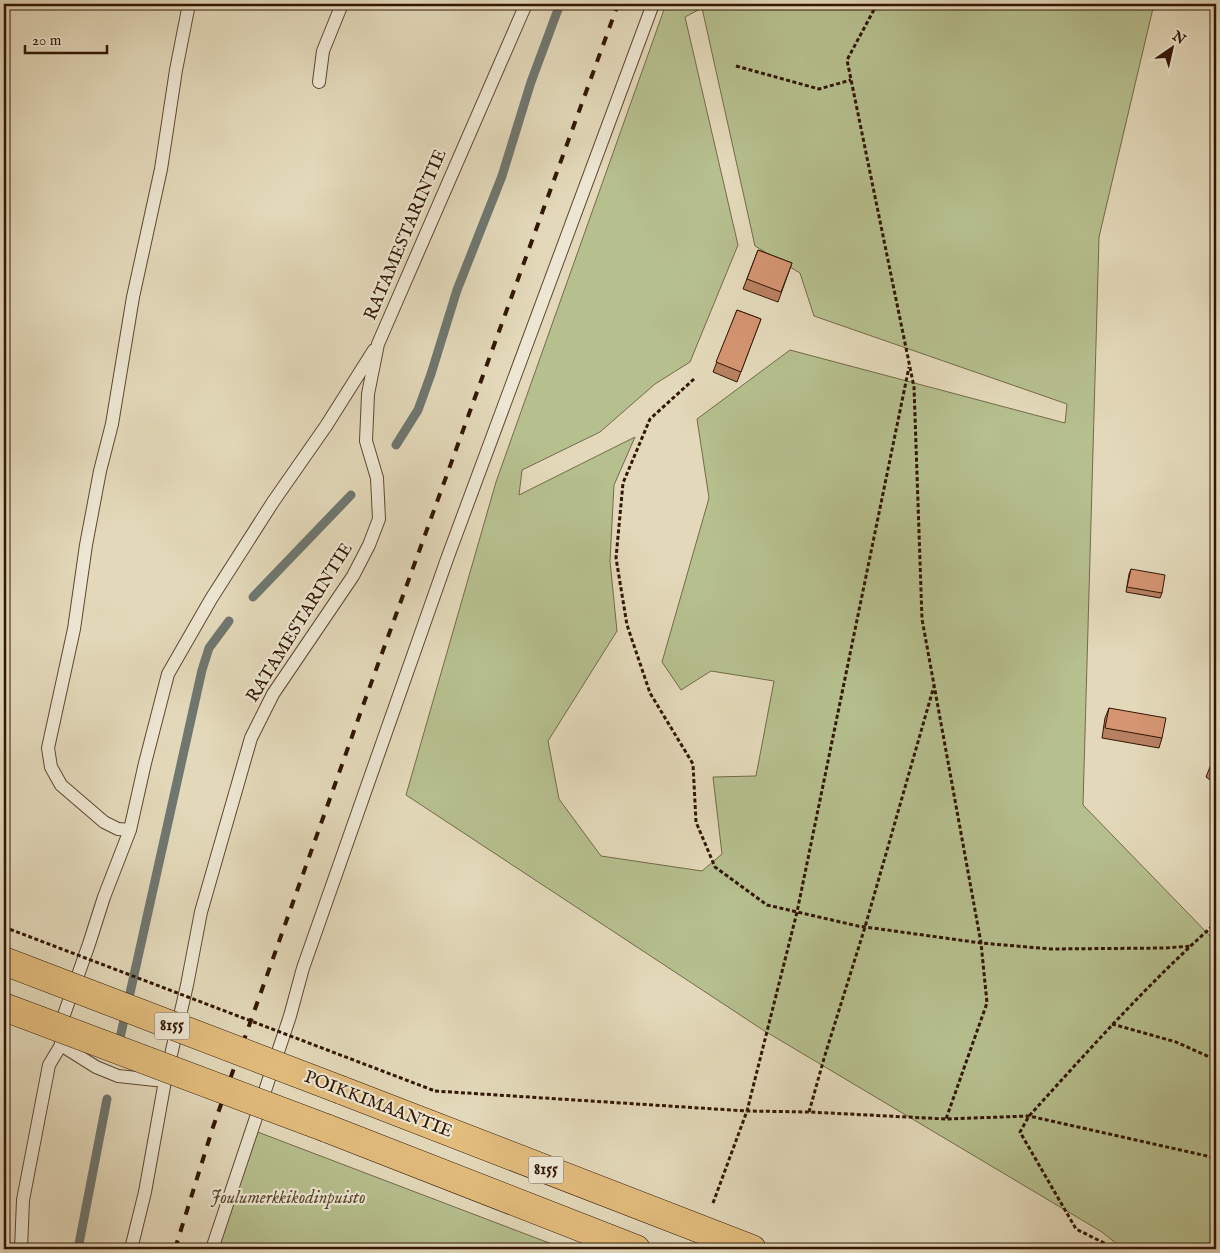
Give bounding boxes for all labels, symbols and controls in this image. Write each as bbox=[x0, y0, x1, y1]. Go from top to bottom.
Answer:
scale bar bbox=[25, 22, 108, 54]
north arrow bbox=[1148, 22, 1198, 72]
text: N bbox=[1168, 27, 1189, 49]
text: 20 m bbox=[32, 31, 62, 50]
street label: RATAMESTARINTIE bbox=[360, 146, 452, 324]
street label: RATAMESTARINTIE bbox=[242, 539, 358, 707]
road number: 8155 bbox=[154, 1012, 190, 1040]
street label: POIKKIMAANTIE bbox=[301, 1066, 455, 1144]
road number: 8155 bbox=[528, 1156, 564, 1184]
park label: Joulumerkkikodinpuisto bbox=[211, 1187, 365, 1210]

